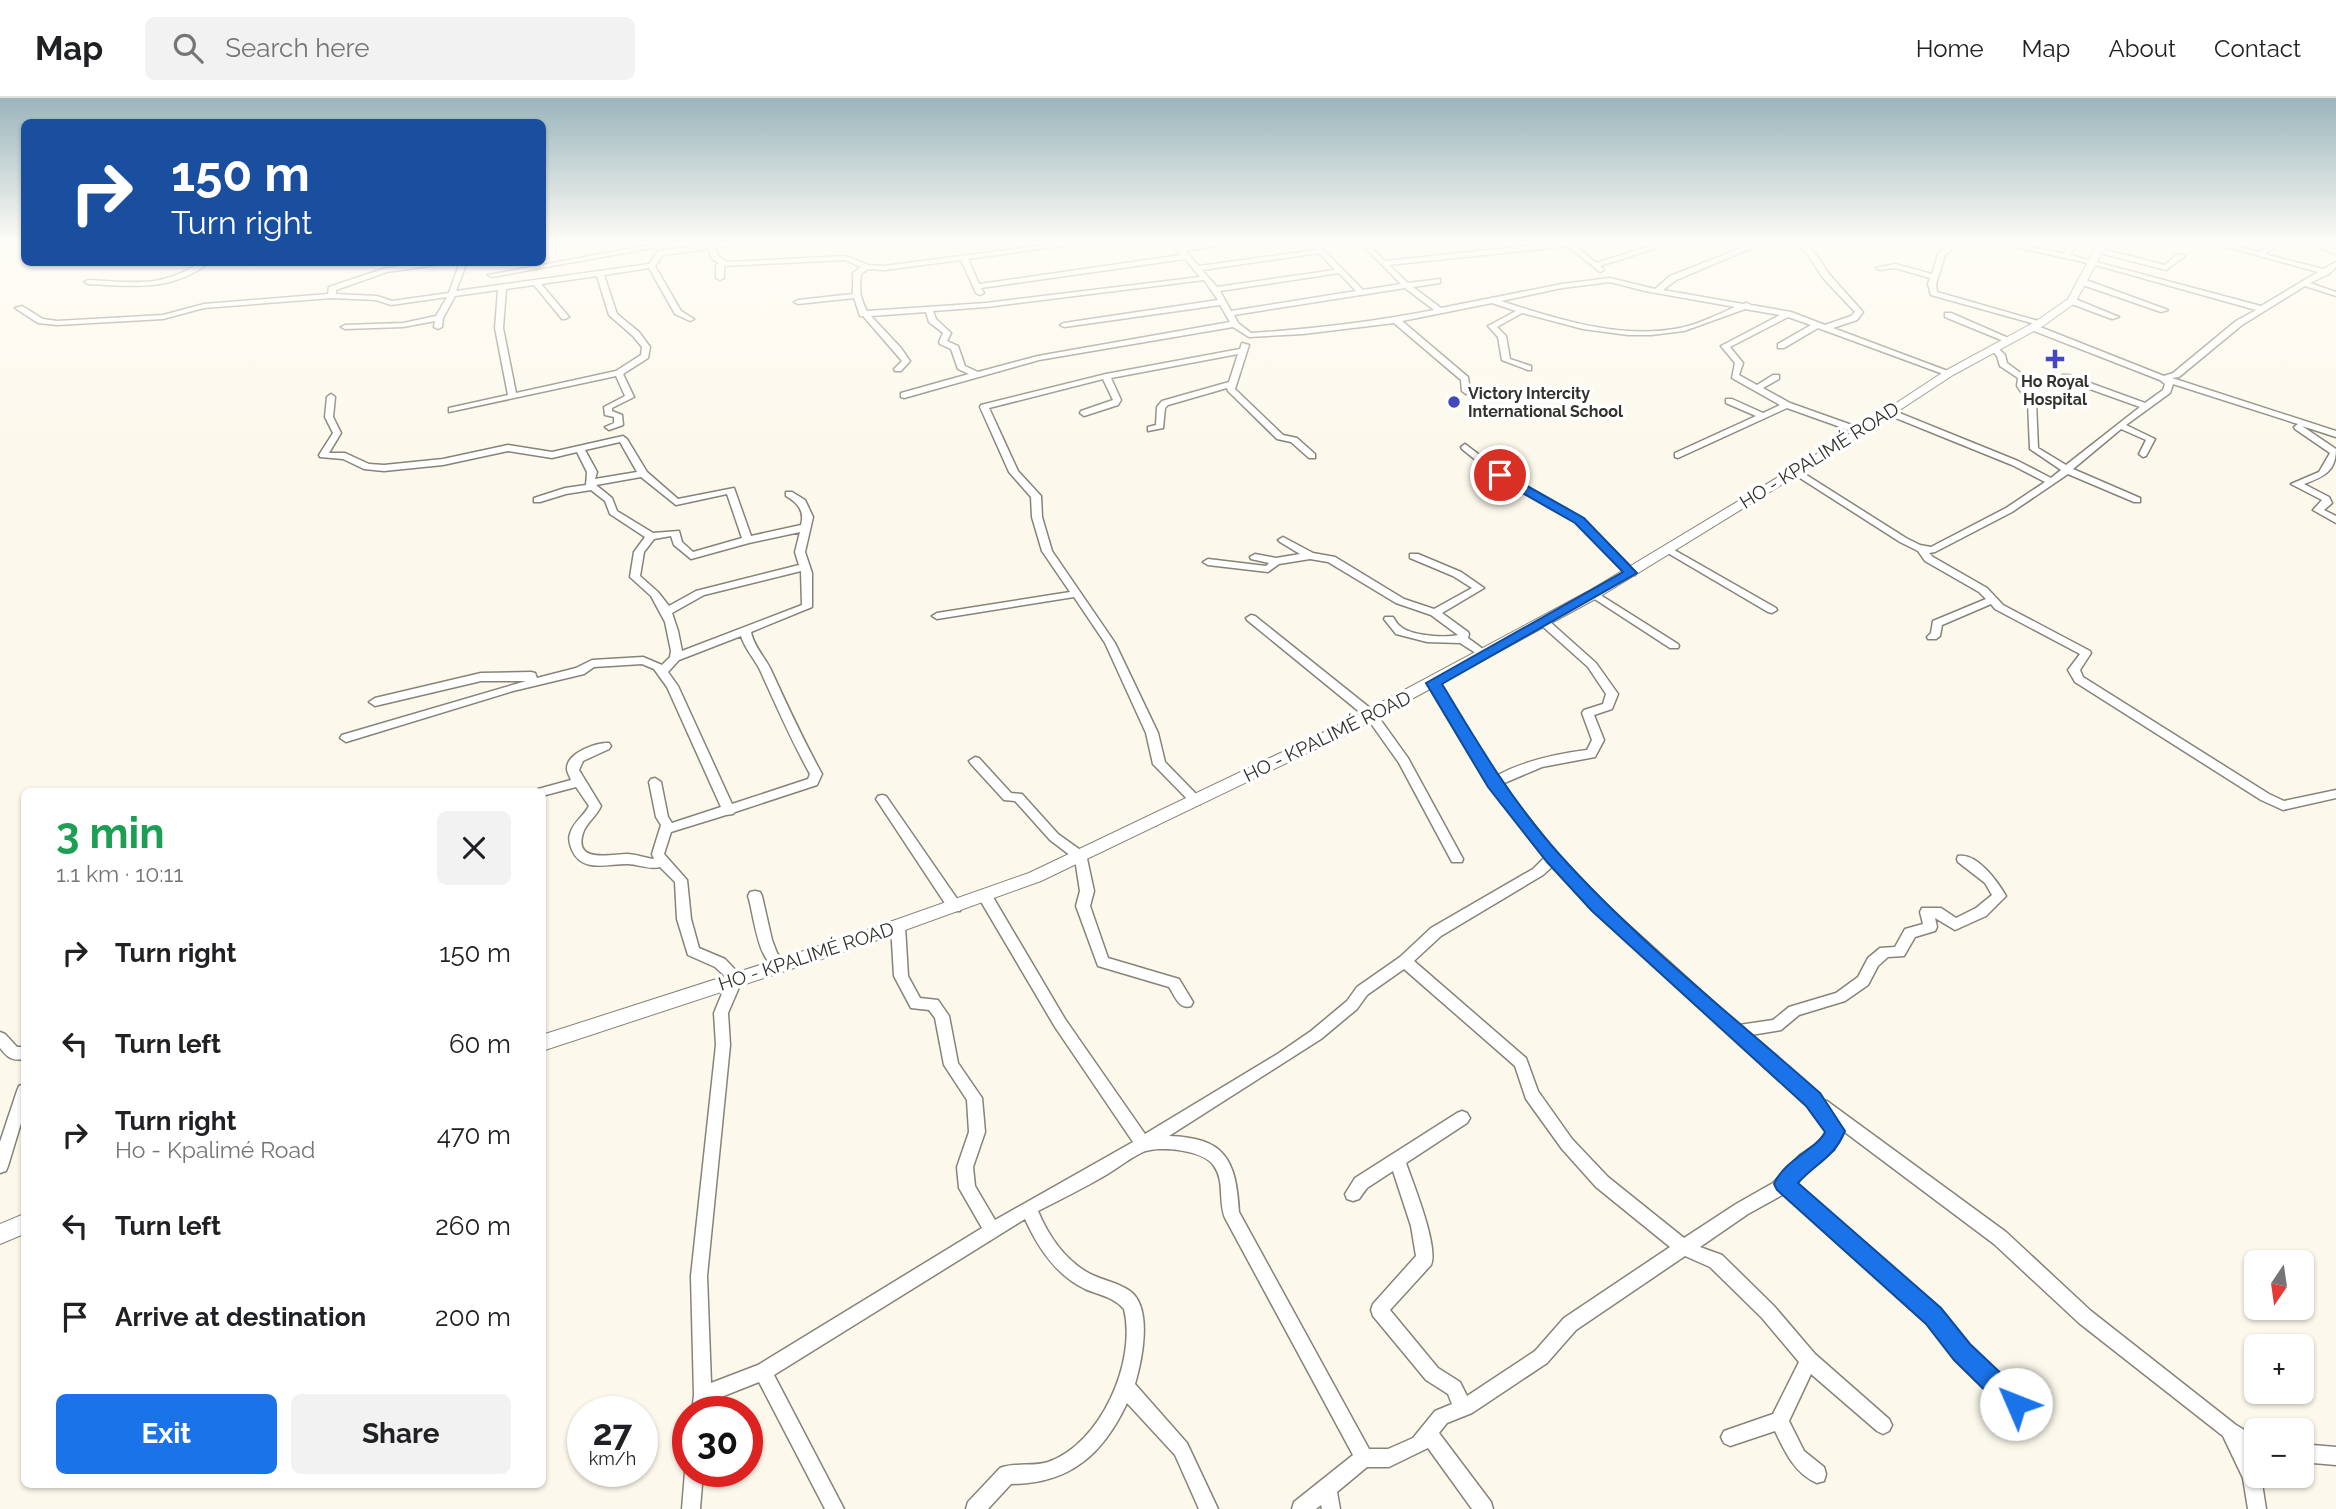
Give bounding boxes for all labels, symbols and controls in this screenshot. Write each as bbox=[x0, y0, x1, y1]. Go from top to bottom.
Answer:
search box bbox=[145, 17, 635, 80]
text: Map bbox=[35, 29, 103, 68]
icon: search bbox=[169, 29, 207, 67]
text: Search here bbox=[225, 33, 370, 63]
text: Home bbox=[1916, 34, 1984, 63]
text: Map bbox=[2022, 34, 2070, 63]
text: About bbox=[2108, 34, 2176, 63]
text: Contact bbox=[2214, 34, 2301, 63]
text: 150 m bbox=[171, 145, 310, 202]
icon: right bbox=[56, 147, 147, 238]
text: Turn right bbox=[171, 204, 312, 241]
marker: Ho Royal Hospital bbox=[2045, 349, 2065, 369]
place label: Ho Royal Hospital bbox=[2021, 372, 2090, 409]
place label: Victory Intercity International School bbox=[1468, 384, 1624, 421]
marker: Victory Intercity International School bbox=[1446, 394, 1462, 410]
street label: HO - KPALIMÉ ROAD bbox=[1735, 397, 1903, 513]
pin bbox=[1470, 445, 1530, 505]
icon: arrive bbox=[1481, 456, 1519, 494]
street label: HO - KPALIMÉ ROAD bbox=[1240, 686, 1414, 786]
text: 3 min bbox=[56, 809, 165, 858]
button: close bbox=[437, 811, 511, 885]
text: 1.1 km · 10:11 bbox=[56, 860, 183, 887]
street label: HO - KPALIMÉ ROAD bbox=[715, 917, 897, 995]
icon: right bbox=[56, 934, 94, 972]
text: Turn right bbox=[115, 938, 236, 968]
text: 150 m bbox=[439, 938, 511, 968]
icon: left bbox=[56, 1025, 94, 1063]
text: Turn left bbox=[115, 1029, 221, 1059]
text: 60 m bbox=[449, 1029, 511, 1059]
text: Turn right bbox=[115, 1106, 236, 1136]
icon: right bbox=[56, 1116, 94, 1154]
text: 470 m bbox=[437, 1120, 511, 1150]
text: Ho - Kpalimé Road bbox=[115, 1136, 315, 1163]
icon: left bbox=[56, 1207, 94, 1245]
text: Turn left bbox=[115, 1211, 221, 1241]
text: 260 m bbox=[435, 1211, 511, 1241]
north arrow bbox=[2244, 1250, 2314, 1320]
map controls bbox=[2244, 1250, 2314, 1488]
icon: arrive bbox=[56, 1298, 94, 1336]
text: Arrive at destination bbox=[115, 1302, 366, 1332]
text: 200 m bbox=[435, 1302, 511, 1332]
button: + bbox=[2244, 1334, 2314, 1404]
position arrow bbox=[1979, 1367, 2053, 1441]
button: Exit bbox=[56, 1394, 277, 1474]
button: Share bbox=[291, 1394, 511, 1474]
speed limit sign: 30 bbox=[672, 1396, 763, 1487]
text: 27 bbox=[593, 1412, 632, 1453]
button: − bbox=[2244, 1418, 2314, 1488]
text: km/h bbox=[589, 1448, 636, 1469]

